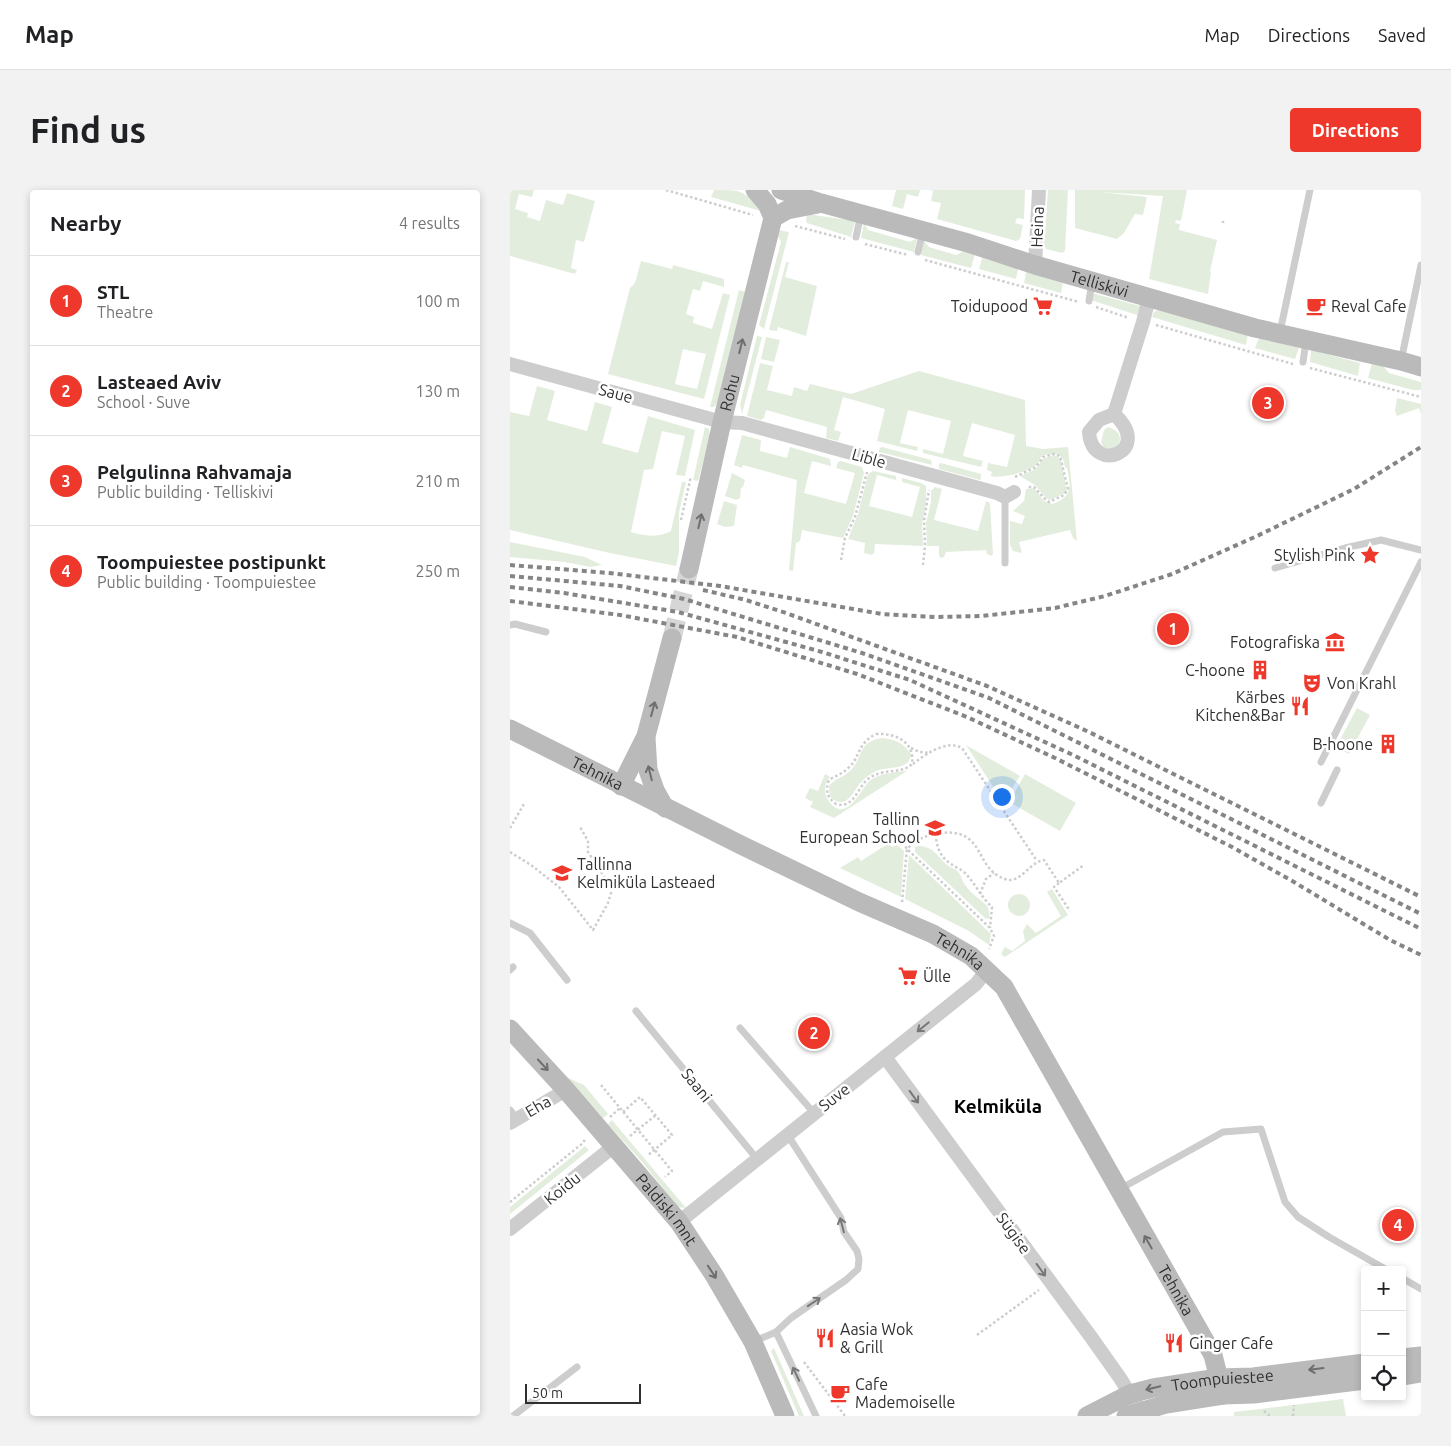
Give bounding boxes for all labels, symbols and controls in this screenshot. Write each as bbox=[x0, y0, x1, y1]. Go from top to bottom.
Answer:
text: Map bbox=[25, 21, 74, 48]
text: Map bbox=[1204, 25, 1240, 45]
text: Directions bbox=[1268, 25, 1350, 45]
text: Saved bbox=[1378, 25, 1426, 45]
button: Directions bbox=[1290, 108, 1421, 152]
text: Find us bbox=[30, 110, 146, 150]
street label: Heina bbox=[1027, 206, 1047, 248]
text: Nearby bbox=[50, 211, 121, 235]
text: 4 results bbox=[399, 214, 460, 232]
street label: Telliskivi bbox=[1068, 267, 1131, 300]
text: STL bbox=[97, 281, 129, 303]
text: 1 bbox=[61, 292, 71, 310]
text: 100 m bbox=[415, 292, 460, 310]
supermarket icon: Toidupood bbox=[1032, 295, 1054, 317]
cafe icon: Reval Cafe bbox=[1305, 295, 1327, 317]
place label: Toidupood bbox=[951, 297, 1028, 315]
place label: Reval Cafe bbox=[1331, 297, 1407, 315]
text: Theatre bbox=[97, 303, 153, 321]
one-way arrow bbox=[737, 338, 746, 354]
text: Lasteaed Aviv bbox=[97, 371, 221, 393]
street label: Rohu bbox=[716, 372, 743, 413]
street label: Saue bbox=[597, 380, 635, 406]
text: 2 bbox=[61, 382, 71, 400]
text: 130 m bbox=[415, 382, 460, 400]
pin: 3 bbox=[1252, 384, 1284, 422]
text: School · Suve bbox=[97, 393, 190, 411]
street label: Lible bbox=[850, 445, 888, 471]
text: Pelgulinna Rahvamaja bbox=[97, 461, 292, 483]
text: 3 bbox=[61, 472, 71, 490]
text: 210 m bbox=[415, 472, 460, 490]
text: Public building · Telliskivi bbox=[97, 483, 273, 501]
one-way arrow bbox=[696, 514, 705, 530]
place icon: Stylish Pink bbox=[1359, 544, 1381, 566]
place label: Stylish Pink bbox=[1274, 546, 1355, 564]
text: Toompuiestee postipunkt bbox=[97, 551, 326, 573]
text: 4 bbox=[61, 562, 71, 580]
text: 250 m bbox=[415, 562, 460, 580]
text: Public building · Toompuiestee bbox=[97, 573, 316, 591]
pin: 1 bbox=[1157, 610, 1189, 648]
museum icon: Fotografiska bbox=[1324, 631, 1346, 653]
place label: Fotografiska bbox=[1230, 633, 1320, 651]
building icon: C-hoone bbox=[1249, 659, 1271, 681]
place label: C-hoone bbox=[1185, 661, 1245, 679]
theatre icon: Von Krahl bbox=[1301, 672, 1323, 694]
place label: Von Krahl bbox=[1327, 674, 1396, 692]
place label: Kärbes Kitchen&Bar bbox=[1195, 688, 1285, 724]
restaurant icon: Kärbes Kitchen&Bar bbox=[1289, 695, 1311, 717]
one-way arrow bbox=[649, 701, 658, 717]
building icon: B-hoone bbox=[1377, 733, 1399, 755]
place label: B-hoone bbox=[1312, 735, 1373, 753]
street label: Tehnika bbox=[569, 752, 626, 793]
one-way arrow bbox=[645, 766, 654, 782]
your location bbox=[989, 784, 1015, 810]
place label: Tallinn European School bbox=[800, 810, 920, 846]
school or university icon: Tallinn European School bbox=[924, 817, 946, 839]
place label: Tallinna Kelmiküla Lasteaed bbox=[577, 855, 715, 891]
school or university icon: Tallinna Kelmiküla Lasteaed bbox=[551, 862, 573, 884]
street label: Tehnika bbox=[932, 928, 989, 973]
supermarket icon: Ülle bbox=[897, 965, 919, 987]
place label: Ülle bbox=[923, 967, 951, 985]
pin: 2 bbox=[798, 1014, 830, 1052]
one-way arrow bbox=[917, 1021, 930, 1032]
one-way arrow bbox=[537, 1059, 549, 1071]
street label: Saani bbox=[678, 1065, 716, 1105]
street label: Suve bbox=[815, 1079, 853, 1115]
one-way arrow bbox=[908, 1090, 919, 1103]
street label: Eha bbox=[522, 1092, 554, 1120]
district label: Kelmiküla bbox=[954, 1095, 1042, 1117]
street label: Koidu bbox=[540, 1168, 584, 1208]
street label: Paldiski mnt bbox=[632, 1170, 701, 1249]
pin: 4 bbox=[1382, 1206, 1414, 1244]
street label: Sügise bbox=[993, 1209, 1035, 1257]
one-way arrow bbox=[837, 1217, 847, 1233]
one-way arrow bbox=[1142, 1235, 1152, 1249]
street label: Tehnika bbox=[1155, 1262, 1198, 1319]
one-way arrow bbox=[1036, 1263, 1047, 1276]
one-way arrow bbox=[707, 1265, 717, 1279]
map controls bbox=[1361, 1266, 1406, 1401]
button: + bbox=[1361, 1266, 1406, 1311]
one-way arrow bbox=[807, 1297, 821, 1307]
button: − bbox=[1361, 1311, 1406, 1356]
place label: Aasia Wok & Grill bbox=[840, 1320, 913, 1356]
restaurant icon: Aasia Wok & Grill bbox=[814, 1327, 836, 1349]
restaurant icon: Ginger Cafe bbox=[1163, 1332, 1185, 1354]
place label: Ginger Cafe bbox=[1189, 1334, 1273, 1352]
button: locate bbox=[1361, 1356, 1406, 1401]
one-way arrow bbox=[1309, 1364, 1325, 1374]
street label: Toompuiestee bbox=[1170, 1366, 1275, 1394]
one-way arrow bbox=[791, 1367, 800, 1382]
place label: Cafe Mademoiselle bbox=[855, 1375, 955, 1411]
scale bar bbox=[525, 1381, 641, 1404]
cafe icon: Cafe Mademoiselle bbox=[829, 1382, 851, 1404]
one-way arrow bbox=[1146, 1384, 1162, 1393]
text: 50 m bbox=[532, 1385, 563, 1401]

